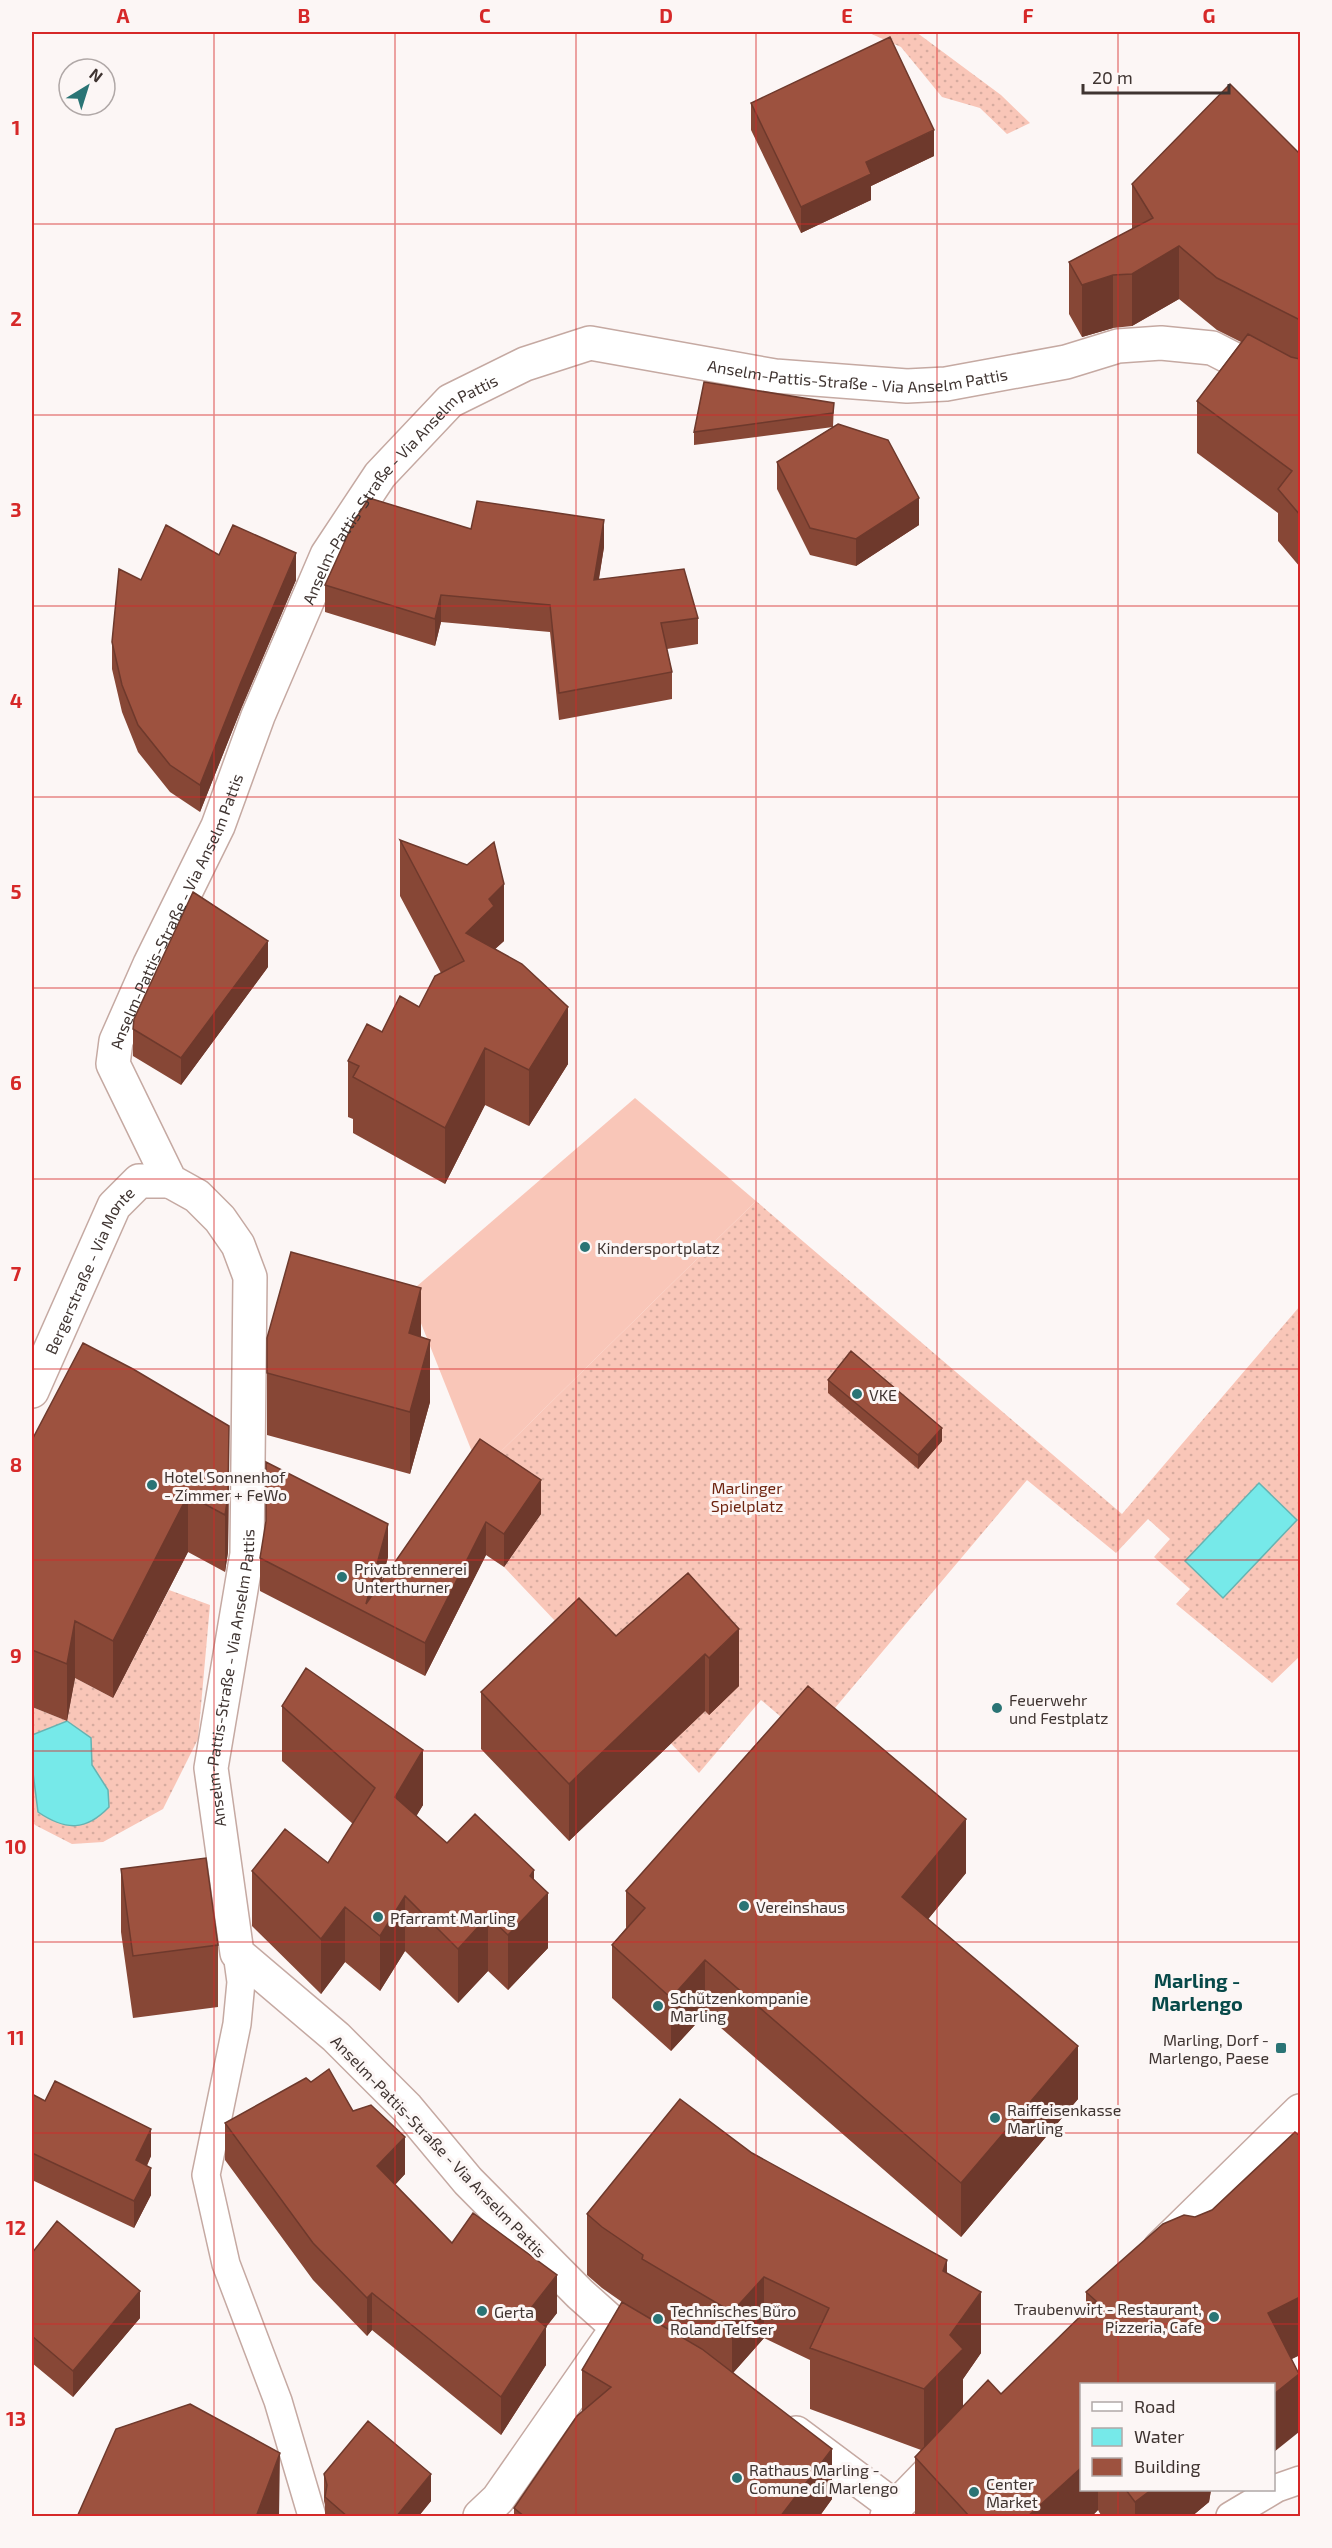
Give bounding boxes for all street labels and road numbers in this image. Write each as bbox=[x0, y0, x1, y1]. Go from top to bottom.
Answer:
street label: Anselm-Pattis-Straße - Via Anselm Pattis bbox=[706, 355, 1009, 396]
street label: Anselm-Pattis-Straße - Via Anselm Pattis bbox=[298, 370, 500, 607]
street label: Anselm-Pattis-Straße - Via Anselm Pattis bbox=[106, 771, 246, 1050]
street label: Bergerstraße - Via Monte bbox=[40, 1182, 138, 1357]
street label: Anselm-Pattis-Straße - Via Anselm Pattis bbox=[201, 1529, 257, 1828]
street label: Anselm-Pattis-Straße - Via Anselm Pattis bbox=[328, 2031, 550, 2261]

